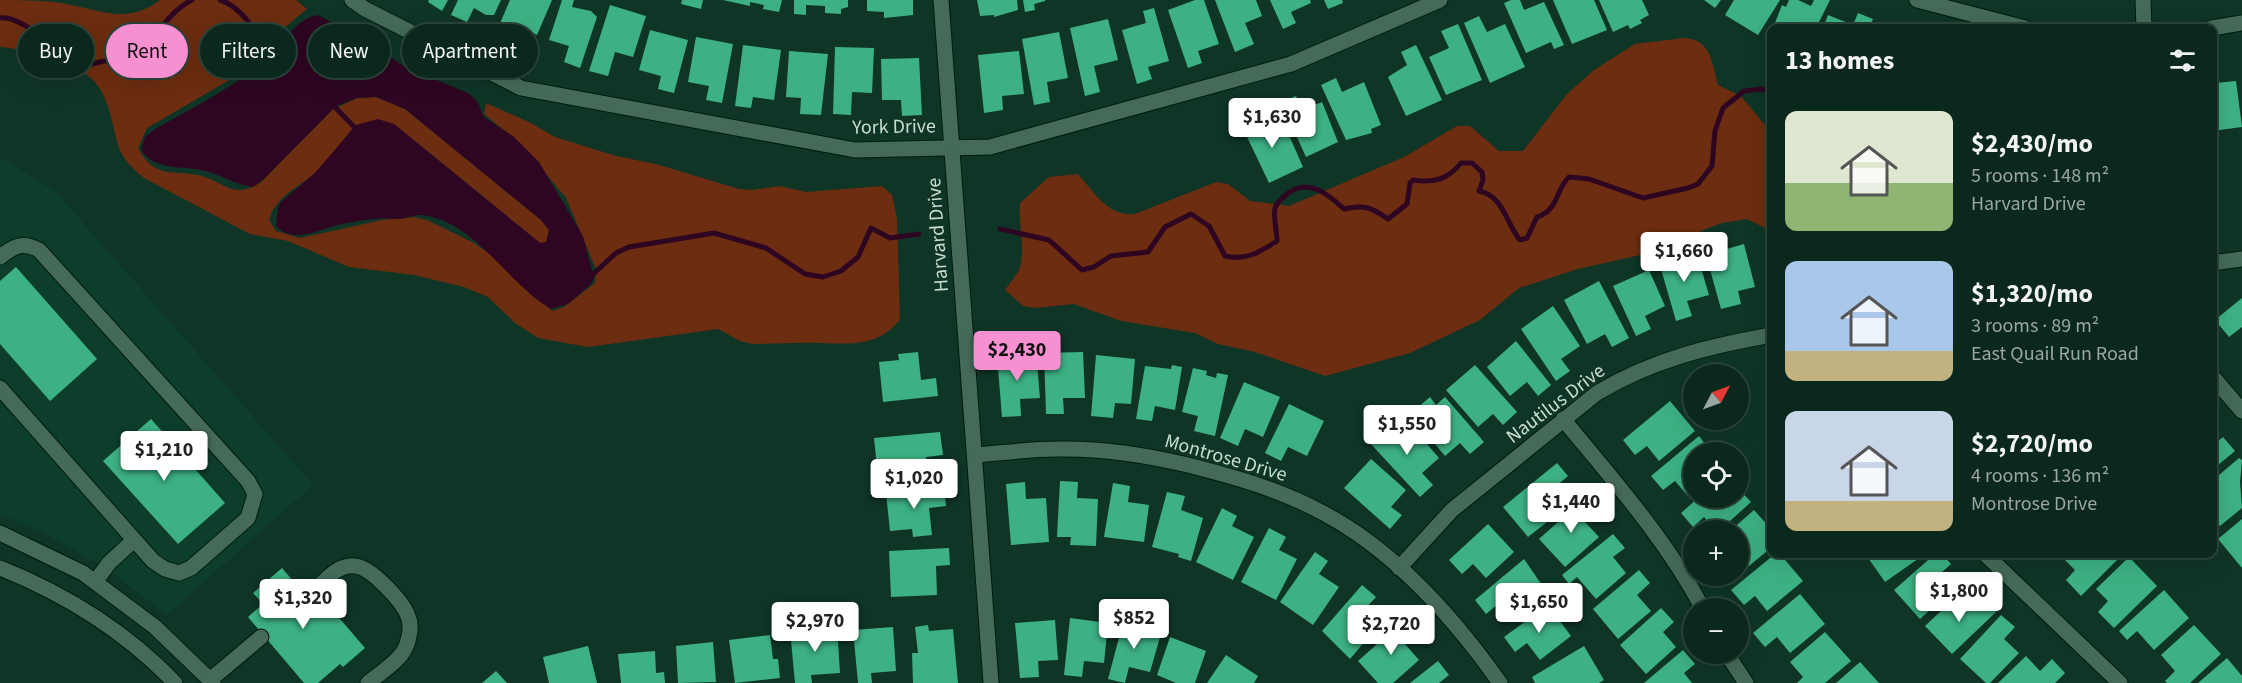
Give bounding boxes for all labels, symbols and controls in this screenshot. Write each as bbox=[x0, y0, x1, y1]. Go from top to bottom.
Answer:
chip: Buy bbox=[18, 24, 94, 78]
chip: Rent bbox=[106, 24, 188, 78]
chip: Filters bbox=[200, 24, 296, 78]
chip: New bbox=[308, 24, 390, 78]
chip: Apartment bbox=[402, 24, 538, 78]
text: 13 homes bbox=[1785, 42, 1894, 79]
icon: filters bbox=[2166, 44, 2199, 77]
pin: $1,630 bbox=[1223, 98, 1321, 149]
text: $1,630 bbox=[1243, 103, 1301, 131]
street label: York Drive bbox=[851, 112, 936, 142]
text: $2,430/mo bbox=[1971, 125, 2093, 162]
icon: home bbox=[1833, 135, 1905, 207]
text: 5 rooms · 148 m² bbox=[1971, 162, 2109, 190]
street label: Harvard Drive bbox=[920, 177, 956, 293]
text: Harvard Drive bbox=[1971, 190, 2086, 218]
pin: $1,660 bbox=[1635, 232, 1733, 283]
text: $1,660 bbox=[1655, 237, 1713, 265]
text: $1,320/mo bbox=[1971, 275, 2093, 312]
icon: home bbox=[1833, 285, 1905, 357]
text: 3 rooms · 89 m² bbox=[1971, 312, 2099, 340]
pin: $2,430 bbox=[968, 331, 1066, 382]
text: $2,430 bbox=[988, 336, 1046, 364]
text: East Quail Run Road bbox=[1971, 340, 2139, 368]
street label: Nautilus Drive bbox=[1500, 357, 1611, 450]
north arrow bbox=[1683, 364, 1749, 430]
map controls bbox=[1683, 364, 1749, 664]
pin: $1,550 bbox=[1358, 405, 1456, 456]
text: $1,550 bbox=[1378, 410, 1436, 438]
text: $2,720/mo bbox=[1971, 425, 2093, 462]
street label: Montrose Drive bbox=[1161, 427, 1290, 489]
pin: $1,210 bbox=[115, 431, 213, 482]
icon: home bbox=[1833, 435, 1905, 507]
text: $1,210 bbox=[135, 436, 193, 464]
button: locate bbox=[1683, 442, 1749, 508]
pin: $1,020 bbox=[865, 459, 963, 510]
text: 4 rooms · 136 m² bbox=[1971, 462, 2109, 490]
text: $1,020 bbox=[885, 464, 943, 492]
pin: $1,440 bbox=[1522, 483, 1620, 534]
text: $1,440 bbox=[1542, 488, 1600, 516]
text: Montrose Drive bbox=[1971, 490, 2097, 518]
button: + bbox=[1683, 520, 1749, 586]
pin: $1,800 bbox=[1910, 572, 2008, 623]
text: $1,800 bbox=[1930, 577, 1988, 605]
pin: $1,320 bbox=[254, 579, 352, 630]
pin: $1,650 bbox=[1490, 583, 1588, 634]
text: $1,320 bbox=[274, 584, 332, 612]
text: $1,650 bbox=[1510, 588, 1568, 616]
button: − bbox=[1683, 598, 1749, 664]
pin: $852 bbox=[1098, 599, 1170, 650]
pin: $2,970 bbox=[766, 602, 864, 653]
text: $852 bbox=[1113, 604, 1155, 632]
pin: $2,720 bbox=[1342, 605, 1440, 656]
text: $2,970 bbox=[786, 607, 844, 635]
text: $2,720 bbox=[1362, 610, 1420, 638]

